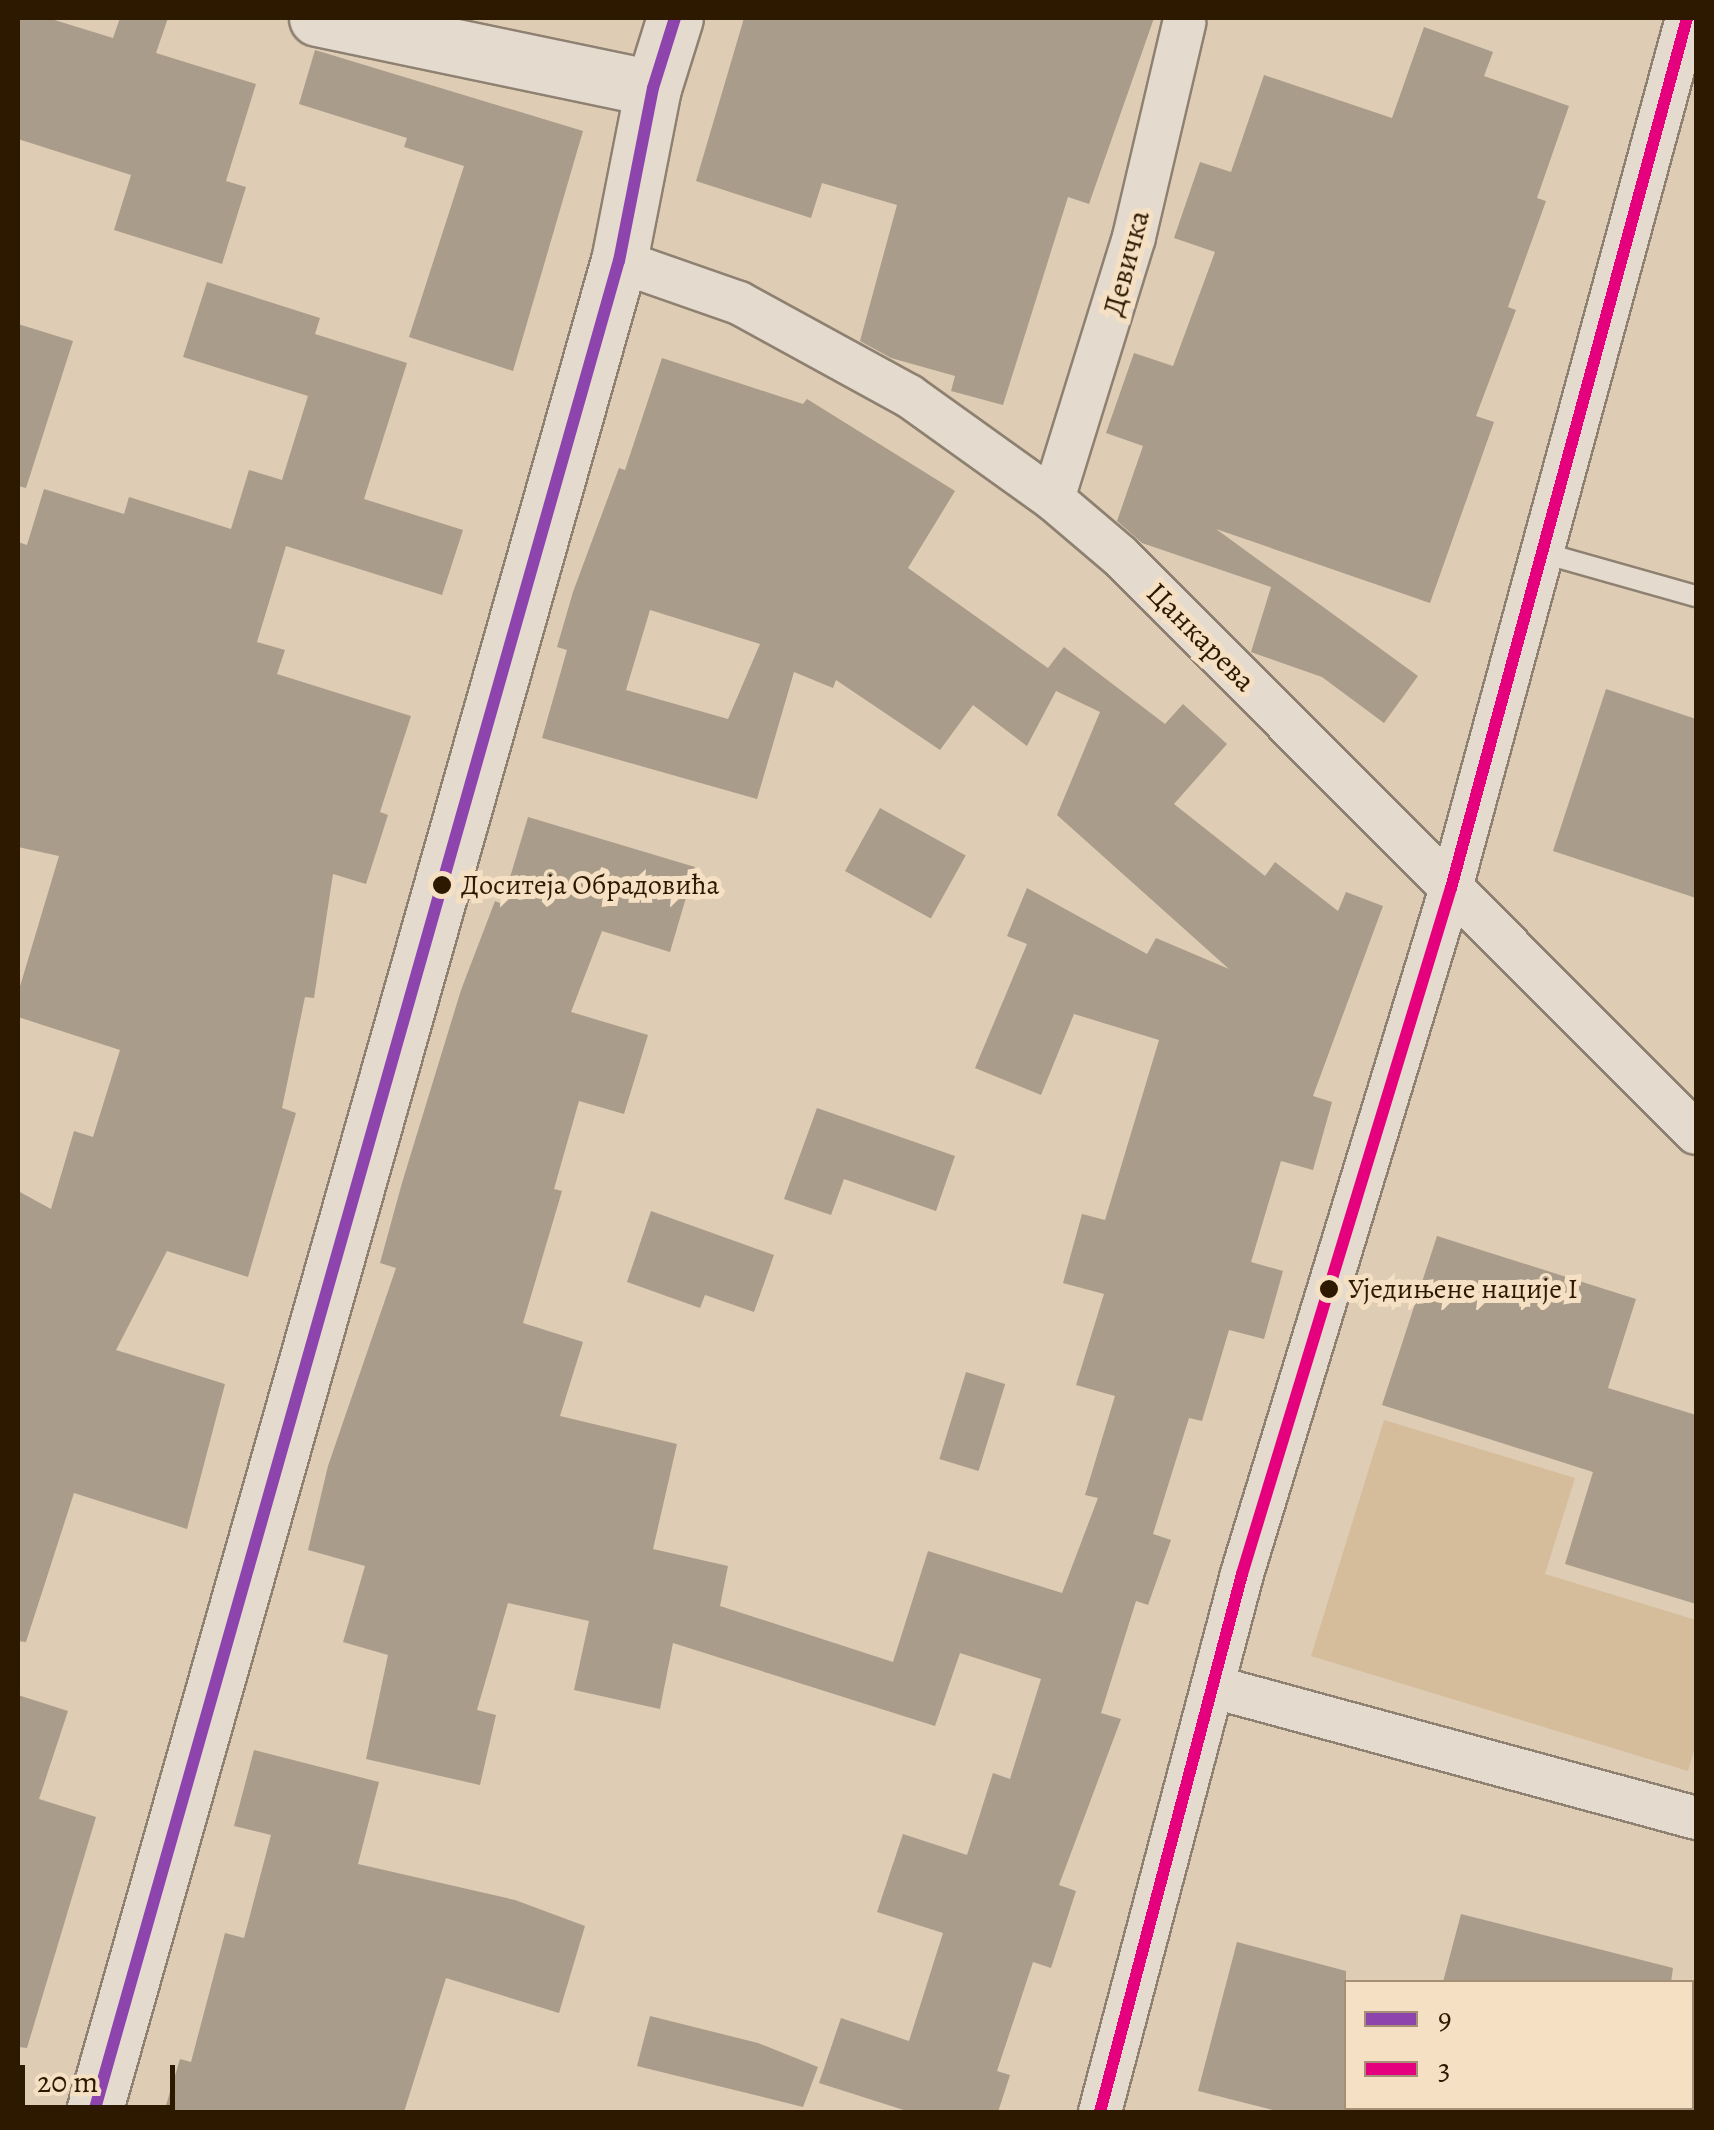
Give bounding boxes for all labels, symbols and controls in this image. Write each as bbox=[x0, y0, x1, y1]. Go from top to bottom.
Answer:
street label: Девичка bbox=[1095, 206, 1157, 320]
street label: Цанкарева bbox=[1139, 575, 1263, 699]
place label: Доситеја Обрадовића bbox=[461, 868, 719, 902]
marker: Доситеја Обрадовића bbox=[432, 875, 452, 895]
place label: Уједињене нације I bbox=[1348, 1272, 1578, 1306]
marker: Уједињене нације I bbox=[1319, 1279, 1339, 1299]
legend bbox=[1344, 1980, 1694, 2110]
text: 9 bbox=[1438, 1999, 1452, 2039]
scale bar bbox=[25, 2045, 180, 2107]
text: 3 bbox=[1438, 2049, 1450, 2089]
text: 20 m bbox=[37, 2062, 98, 2102]

